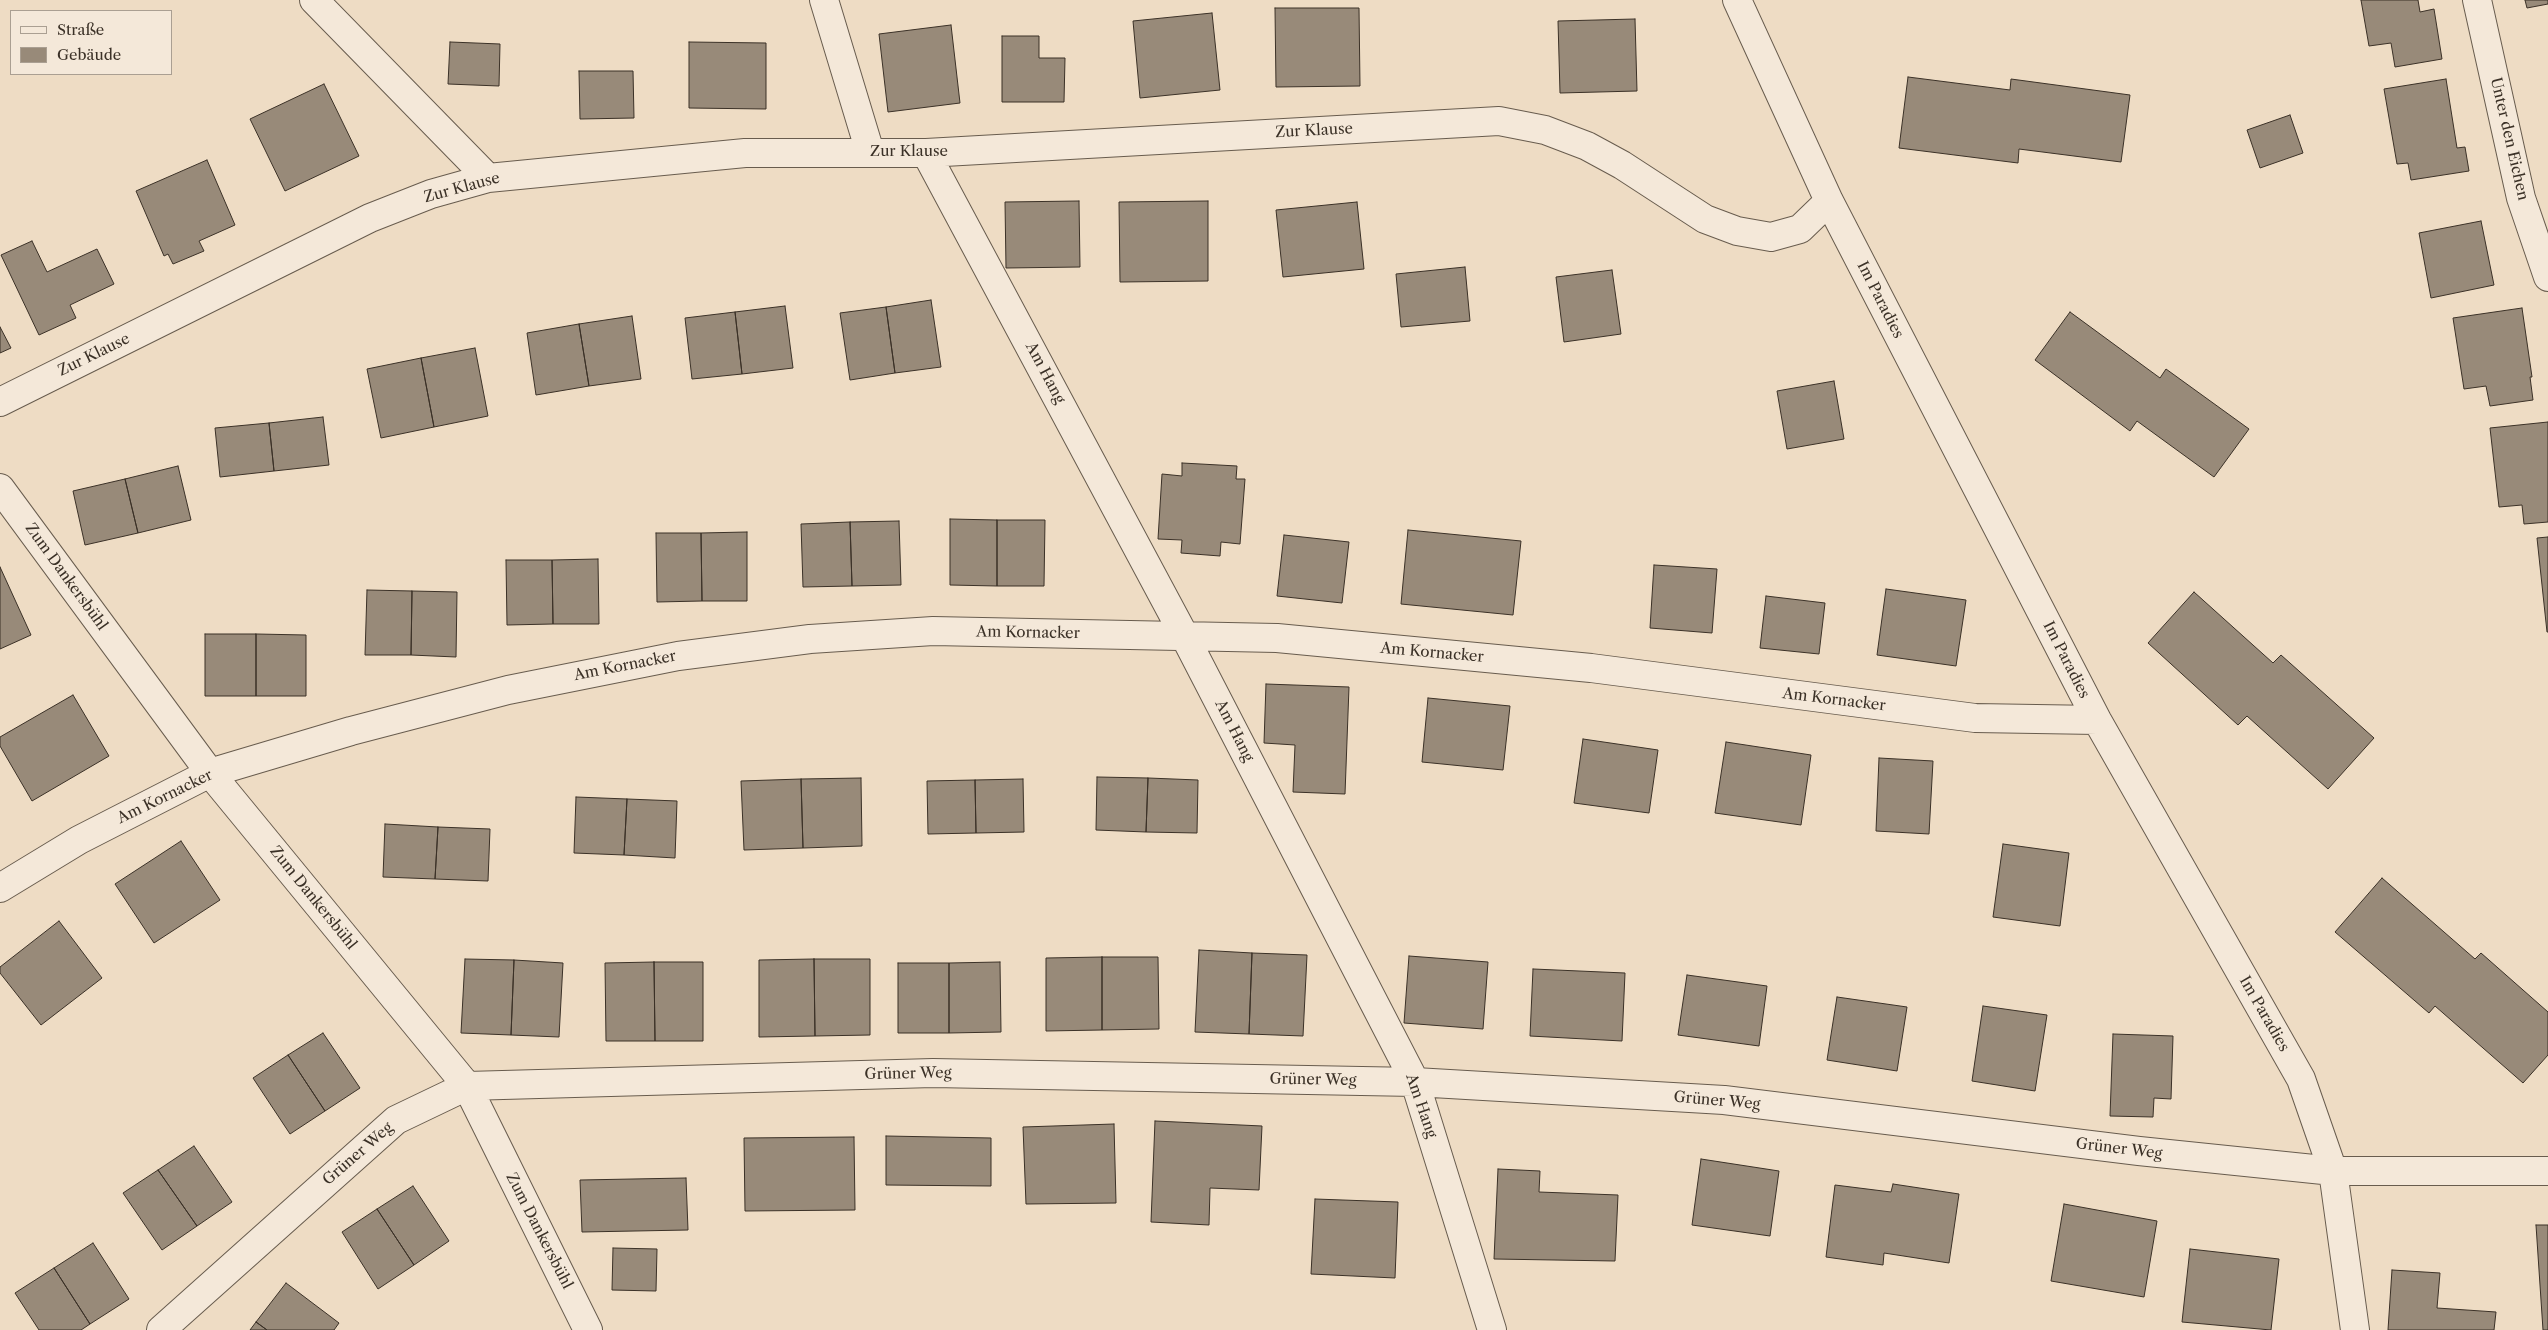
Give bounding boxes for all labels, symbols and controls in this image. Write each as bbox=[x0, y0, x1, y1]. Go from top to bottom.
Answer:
legend bbox=[10, 10, 172, 75]
text: Straße bbox=[57, 20, 104, 39]
text: Gebäude bbox=[57, 45, 121, 64]
street label: Unter den Eichen bbox=[2486, 76, 2532, 202]
street label: Zur Klause bbox=[1275, 120, 1353, 142]
street label: Zur Klause bbox=[870, 143, 948, 161]
street label: Zur Klause bbox=[422, 169, 502, 207]
street label: Im Paradies bbox=[1853, 258, 1907, 342]
street label: Zur Klause bbox=[55, 330, 133, 380]
street label: Am Hang bbox=[1021, 339, 1069, 407]
street label: Zum Dankersbühl bbox=[21, 520, 111, 634]
street label: Im Paradies bbox=[2039, 618, 2093, 702]
street label: Am Kornacker bbox=[976, 623, 1080, 643]
street label: Am Kornacker bbox=[1380, 640, 1484, 666]
street label: Am Kornacker bbox=[572, 647, 678, 685]
street label: Am Kornacker bbox=[1781, 685, 1887, 715]
street label: Am Hang bbox=[1211, 697, 1257, 765]
street label: Am Kornacker bbox=[114, 766, 216, 828]
street label: Zum Dankersbühl bbox=[266, 843, 360, 953]
street label: Im Paradies bbox=[2235, 973, 2293, 1055]
street label: Grüner Weg bbox=[864, 1064, 952, 1084]
street label: Grüner Weg bbox=[1269, 1070, 1357, 1090]
street label: Am Hang bbox=[1402, 1071, 1440, 1141]
street label: Grüner Weg bbox=[1673, 1088, 1761, 1114]
street label: Grüner Weg bbox=[319, 1119, 397, 1189]
street label: Grüner Weg bbox=[2075, 1135, 2163, 1163]
street label: Zum Dankersbühl bbox=[502, 1170, 576, 1292]

